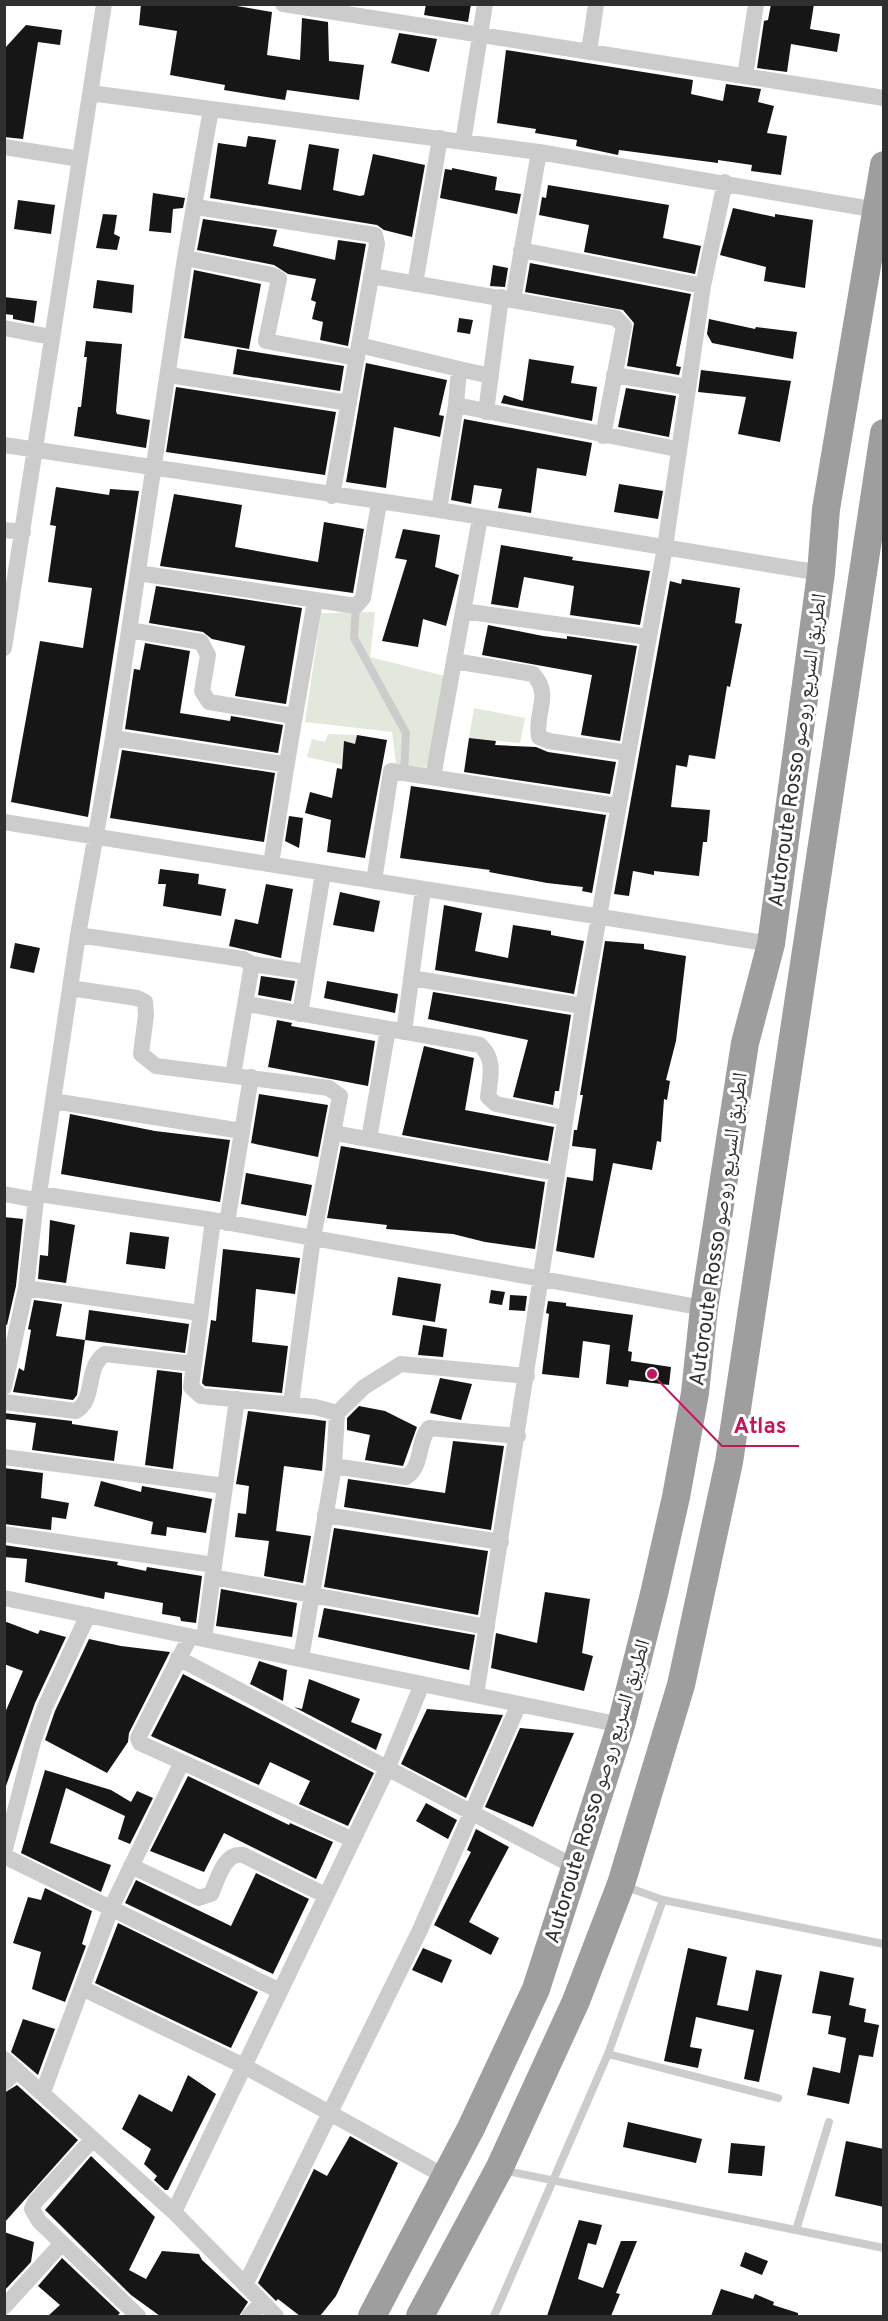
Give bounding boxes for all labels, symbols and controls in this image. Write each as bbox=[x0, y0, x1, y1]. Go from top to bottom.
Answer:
street label: Autoroute Rosso الطريق السريع روصو bbox=[763, 592, 834, 909]
street label: Autoroute Rosso الطريق السريع روصو bbox=[684, 1071, 755, 1388]
callout: Atlas bbox=[722, 1406, 799, 1446]
text: Atlas bbox=[733, 1414, 787, 1441]
street label: Autoroute Rosso الطريق السريع روصو bbox=[539, 1636, 658, 1947]

